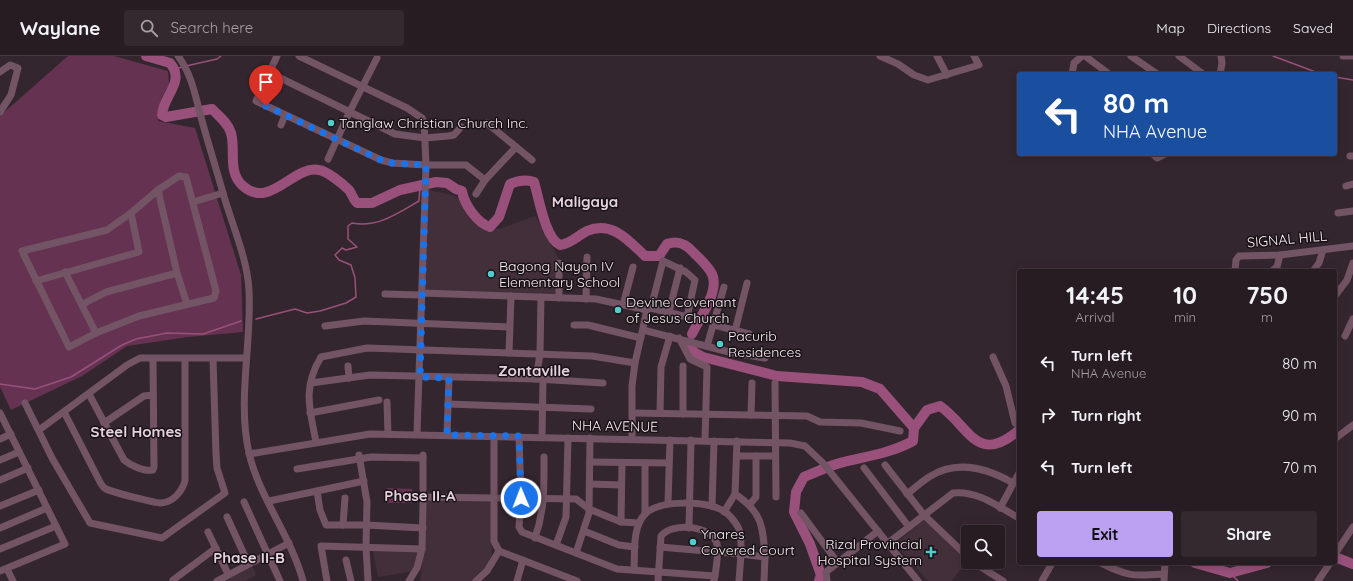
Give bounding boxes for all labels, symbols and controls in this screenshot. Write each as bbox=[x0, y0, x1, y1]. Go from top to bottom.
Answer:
search box bbox=[124, 10, 404, 46]
text: Waylane bbox=[20, 16, 100, 40]
icon: search bbox=[138, 17, 160, 39]
text: Search here bbox=[170, 18, 253, 37]
text: Map bbox=[1156, 19, 1185, 37]
text: Directions bbox=[1207, 19, 1271, 37]
text: Saved bbox=[1293, 19, 1333, 37]
pin bbox=[249, 65, 283, 106]
icon: arrive bbox=[255, 71, 277, 93]
text: 80 m bbox=[1103, 85, 1169, 120]
icon: left bbox=[1037, 88, 1089, 140]
place label: Tanglaw Christian Church Inc. bbox=[339, 114, 528, 132]
marker: Tanglaw Christian Church Inc. bbox=[326, 118, 336, 128]
text: NHA Avenue bbox=[1103, 120, 1207, 143]
district label: Maligaya bbox=[552, 192, 618, 211]
street label: SIGNAL HILL bbox=[1246, 226, 1328, 251]
place label: Bagong Nayon IV Elementary School bbox=[499, 257, 620, 291]
marker: Bagong Nayon IV Elementary School bbox=[486, 269, 496, 279]
text: 14:45 bbox=[1066, 280, 1124, 310]
text: 10 bbox=[1173, 280, 1197, 310]
text: 750 bbox=[1246, 280, 1288, 310]
place label: Devine Covenant of Jesus Church bbox=[626, 293, 737, 327]
marker: Devine Covenant of Jesus Church bbox=[613, 305, 623, 315]
text: Arrival bbox=[1076, 309, 1114, 325]
text: min bbox=[1174, 309, 1196, 325]
text: m bbox=[1261, 309, 1273, 325]
place label: Pacurib Residences bbox=[728, 327, 801, 361]
marker: Pacurib Residences bbox=[715, 339, 725, 349]
text: Turn left bbox=[1071, 346, 1133, 365]
icon: left bbox=[1037, 352, 1059, 374]
text: 80 m bbox=[1282, 354, 1317, 373]
district label: Zontaville bbox=[498, 361, 570, 380]
text: NHA Avenue bbox=[1071, 365, 1146, 381]
icon: right bbox=[1037, 404, 1059, 426]
text: Turn right bbox=[1071, 406, 1142, 425]
text: 90 m bbox=[1282, 406, 1317, 425]
street label: NHA AVENUE bbox=[572, 416, 658, 436]
district label: Steel Homes bbox=[90, 422, 182, 441]
icon: left bbox=[1037, 456, 1059, 478]
text: Turn left bbox=[1071, 458, 1133, 477]
text: 70 m bbox=[1283, 458, 1317, 477]
position arrow bbox=[500, 477, 542, 519]
district label: Phase II-A bbox=[384, 486, 456, 505]
button: Exit bbox=[1037, 511, 1173, 557]
button: Share bbox=[1181, 511, 1317, 557]
place label: Ynares Covered Court bbox=[701, 525, 795, 559]
map controls bbox=[961, 525, 1005, 569]
button: search bbox=[961, 525, 1005, 569]
place label: Rizal Provincial Hospital System bbox=[818, 535, 922, 569]
marker: Ynares Covered Court bbox=[688, 537, 698, 547]
marker: Rizal Provincial Hospital System bbox=[925, 546, 937, 558]
district label: Phase II-B bbox=[213, 548, 285, 567]

